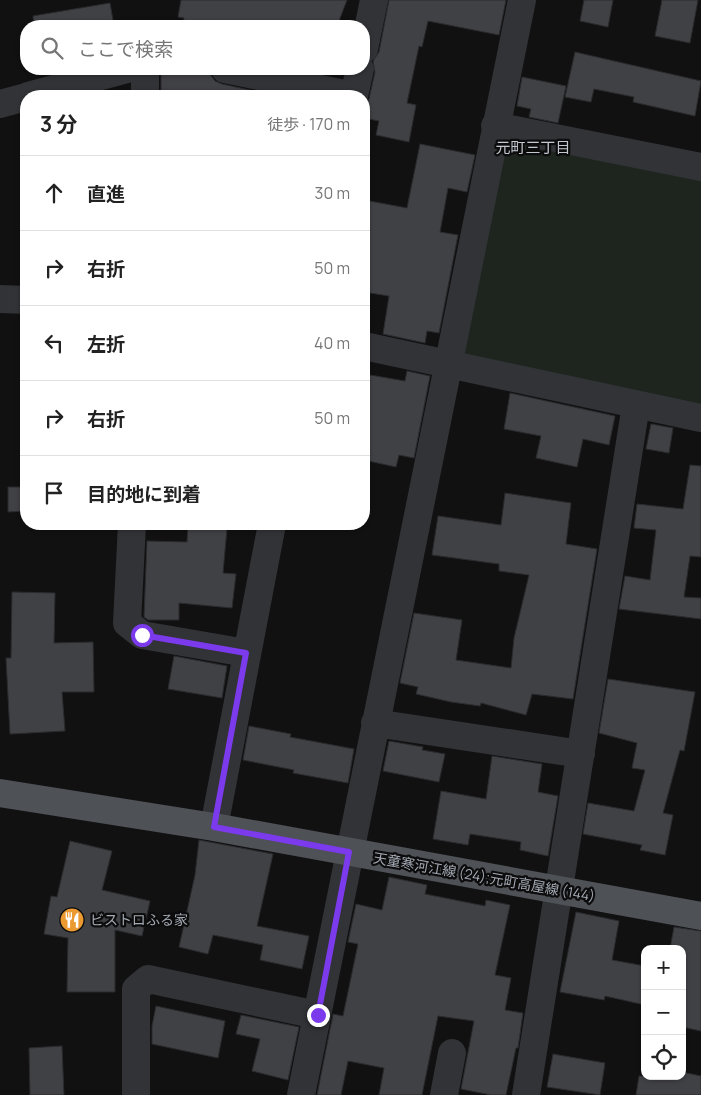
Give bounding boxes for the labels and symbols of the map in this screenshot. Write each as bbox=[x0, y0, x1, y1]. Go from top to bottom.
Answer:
district label: 元町三丁目 bbox=[495, 137, 571, 158]
route start bbox=[131, 624, 154, 647]
street label: 天童寒河江線 (24);元町高屋線 (144) bbox=[372, 848, 596, 905]
restaurant icon: ビストロふる家 bbox=[59, 907, 85, 933]
place label: ビストロふる家 bbox=[90, 910, 188, 929]
route end bbox=[307, 1004, 330, 1027]

